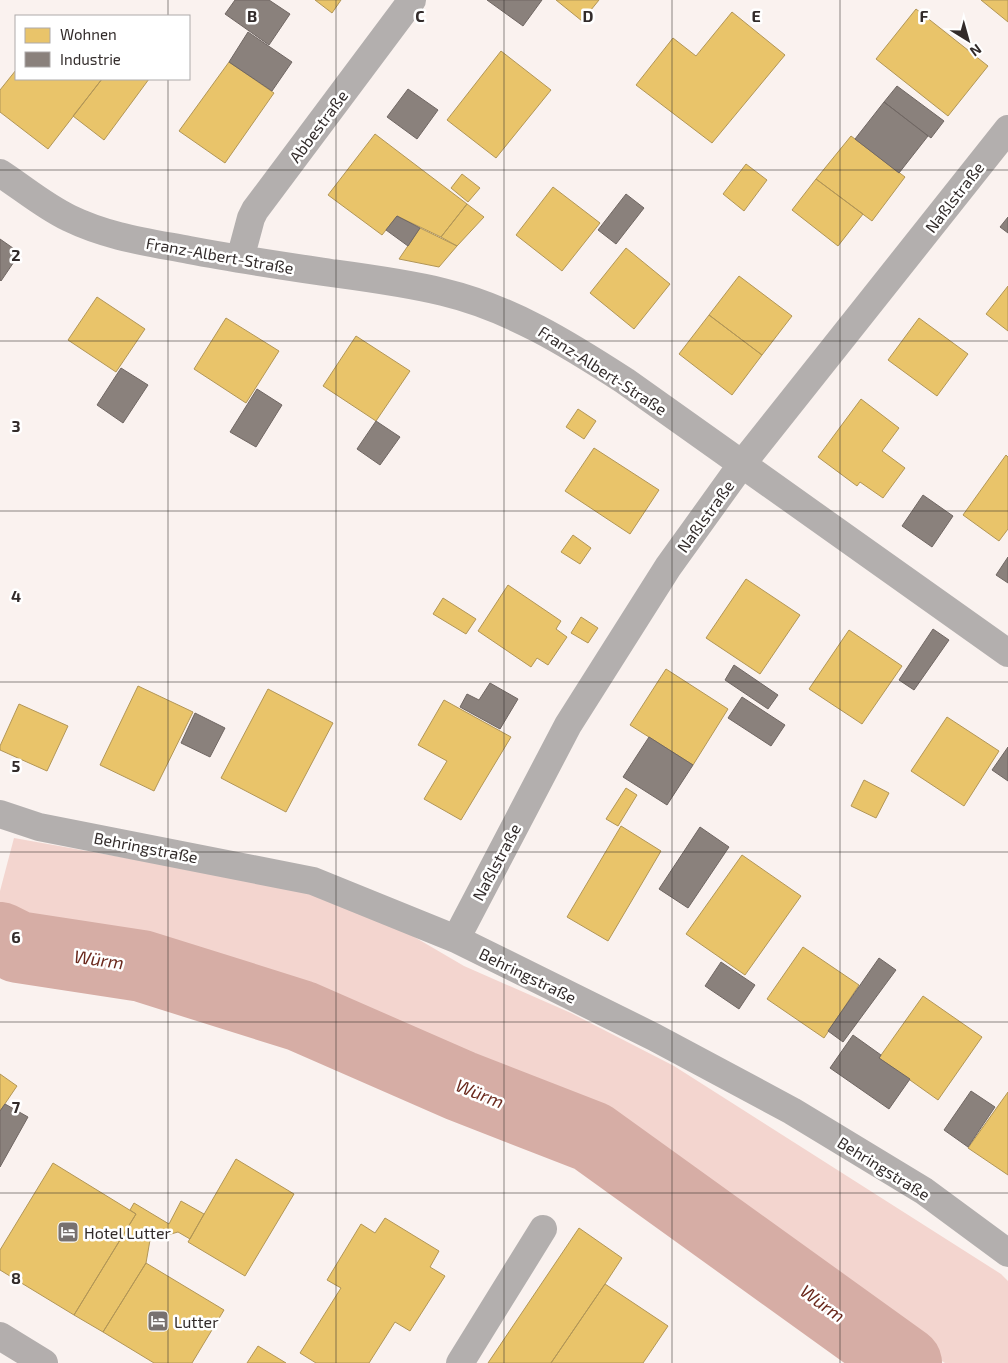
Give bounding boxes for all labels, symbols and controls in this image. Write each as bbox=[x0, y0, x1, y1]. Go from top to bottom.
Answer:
text: B bbox=[247, 6, 257, 25]
text: C bbox=[415, 6, 425, 25]
text: D bbox=[583, 6, 594, 25]
text: E bbox=[751, 6, 761, 25]
text: F bbox=[920, 6, 929, 25]
legend bbox=[15, 15, 190, 80]
north arrow bbox=[943, 15, 993, 65]
text: Wohnen bbox=[60, 25, 117, 43]
text: N bbox=[967, 41, 985, 61]
text: Industrie bbox=[60, 50, 121, 68]
street label: Abbestraße bbox=[285, 86, 351, 166]
street label: Naßlstraße bbox=[921, 158, 987, 236]
street label: Franz-Albert-Straße bbox=[145, 233, 295, 277]
text: 2 bbox=[11, 245, 21, 264]
street label: Franz-Albert-Straße bbox=[535, 321, 671, 419]
text: 3 bbox=[11, 416, 21, 435]
street label: Naßlstraße bbox=[672, 476, 738, 556]
text: 4 bbox=[11, 586, 21, 605]
text: 5 bbox=[12, 756, 21, 775]
street label: Naßlstraße bbox=[468, 820, 524, 904]
street label: Behringstraße bbox=[93, 828, 199, 866]
text: 6 bbox=[11, 927, 21, 946]
street label: Behringstraße bbox=[477, 943, 579, 1007]
water label: Würm bbox=[73, 945, 125, 973]
water label: Würm bbox=[453, 1073, 507, 1113]
text: 7 bbox=[12, 1097, 21, 1116]
street label: Behringstraße bbox=[834, 1132, 934, 1204]
hotel icon: Hotel Lutter bbox=[56, 1220, 80, 1244]
place label: Hotel Lutter bbox=[84, 1223, 171, 1242]
text: 8 bbox=[11, 1268, 21, 1287]
water label: Würm bbox=[796, 1279, 850, 1327]
hotel icon: Lutter bbox=[146, 1309, 170, 1333]
place label: Lutter bbox=[174, 1312, 219, 1331]

